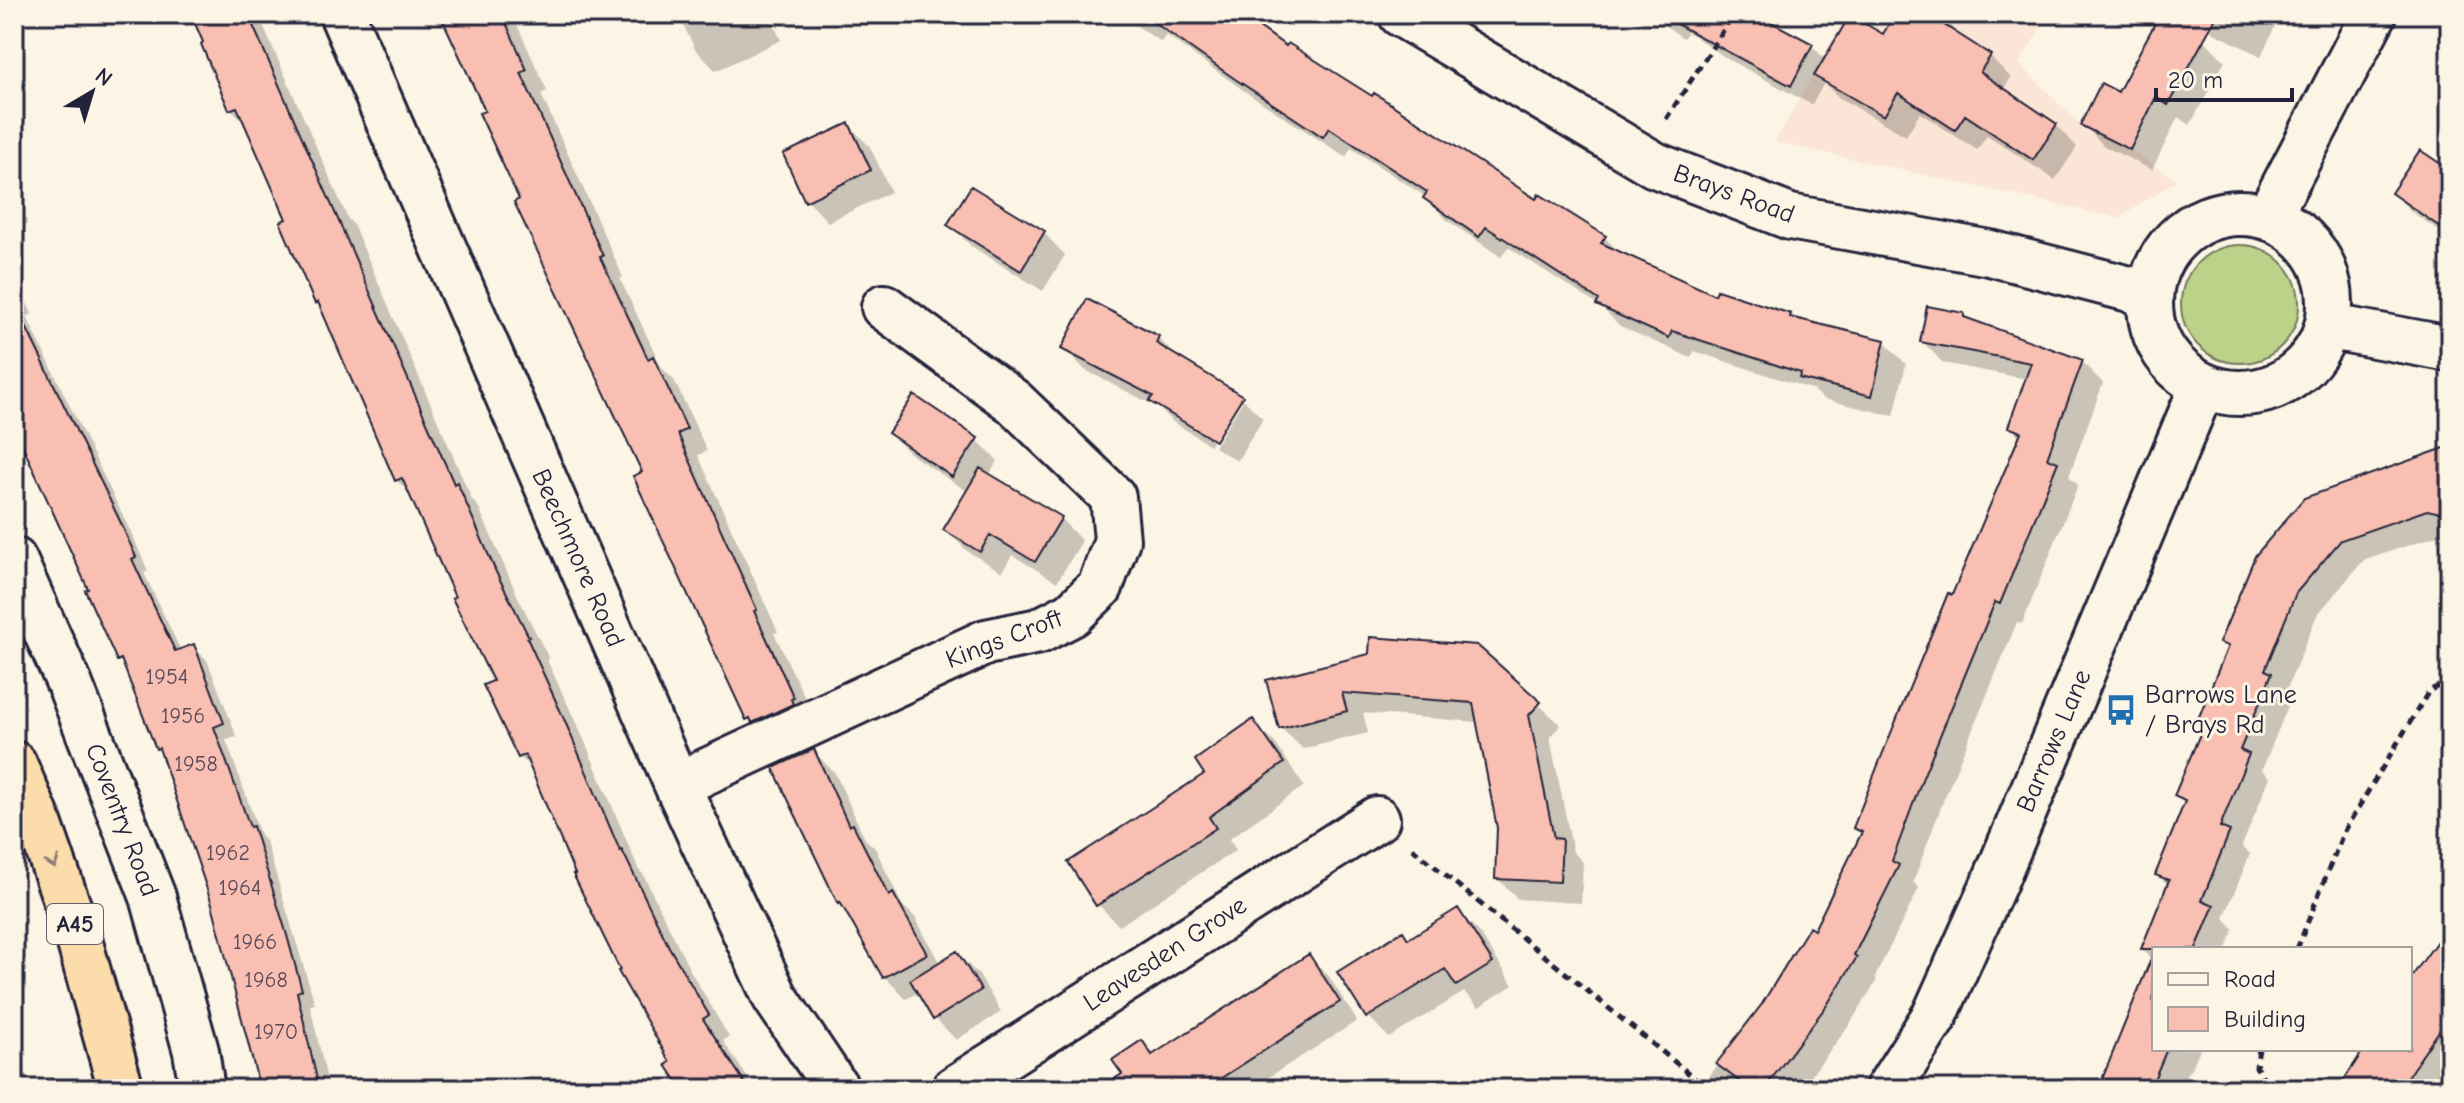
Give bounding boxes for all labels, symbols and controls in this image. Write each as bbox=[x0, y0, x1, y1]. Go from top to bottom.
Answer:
north arrow bbox=[52, 52, 132, 132]
scale bar bbox=[2156, 52, 2292, 102]
text: N bbox=[90, 62, 117, 92]
text: 20 m bbox=[2168, 66, 2223, 94]
street label: Brays Road bbox=[1669, 158, 1799, 230]
street label: Beechmore Road bbox=[525, 464, 631, 652]
street label: Kings Croft bbox=[942, 603, 1068, 675]
house number: 1954 bbox=[146, 664, 188, 690]
street label: Barrows Lane bbox=[2011, 665, 2097, 817]
place label: Barrows Lane / Brays Rd bbox=[2145, 680, 2297, 740]
bus stop icon: Barrows Lane / Brays Rd bbox=[2104, 693, 2138, 727]
house number: 1956 bbox=[161, 703, 205, 729]
street label: Coventry Road bbox=[79, 739, 165, 901]
house number: 1958 bbox=[174, 751, 218, 777]
house number: 1962 bbox=[206, 840, 250, 866]
one-way arrow bbox=[43, 855, 59, 869]
house number: 1964 bbox=[219, 875, 261, 901]
street label: Leavesden Grove bbox=[1078, 890, 1252, 1018]
road number: A45 bbox=[47, 904, 103, 944]
house number: 1966 bbox=[233, 929, 277, 955]
legend bbox=[2152, 947, 2412, 1051]
text: Road bbox=[2224, 965, 2276, 993]
house number: 1968 bbox=[244, 967, 288, 993]
text: Building bbox=[2224, 1005, 2306, 1033]
house number: 1970 bbox=[254, 1019, 298, 1045]

